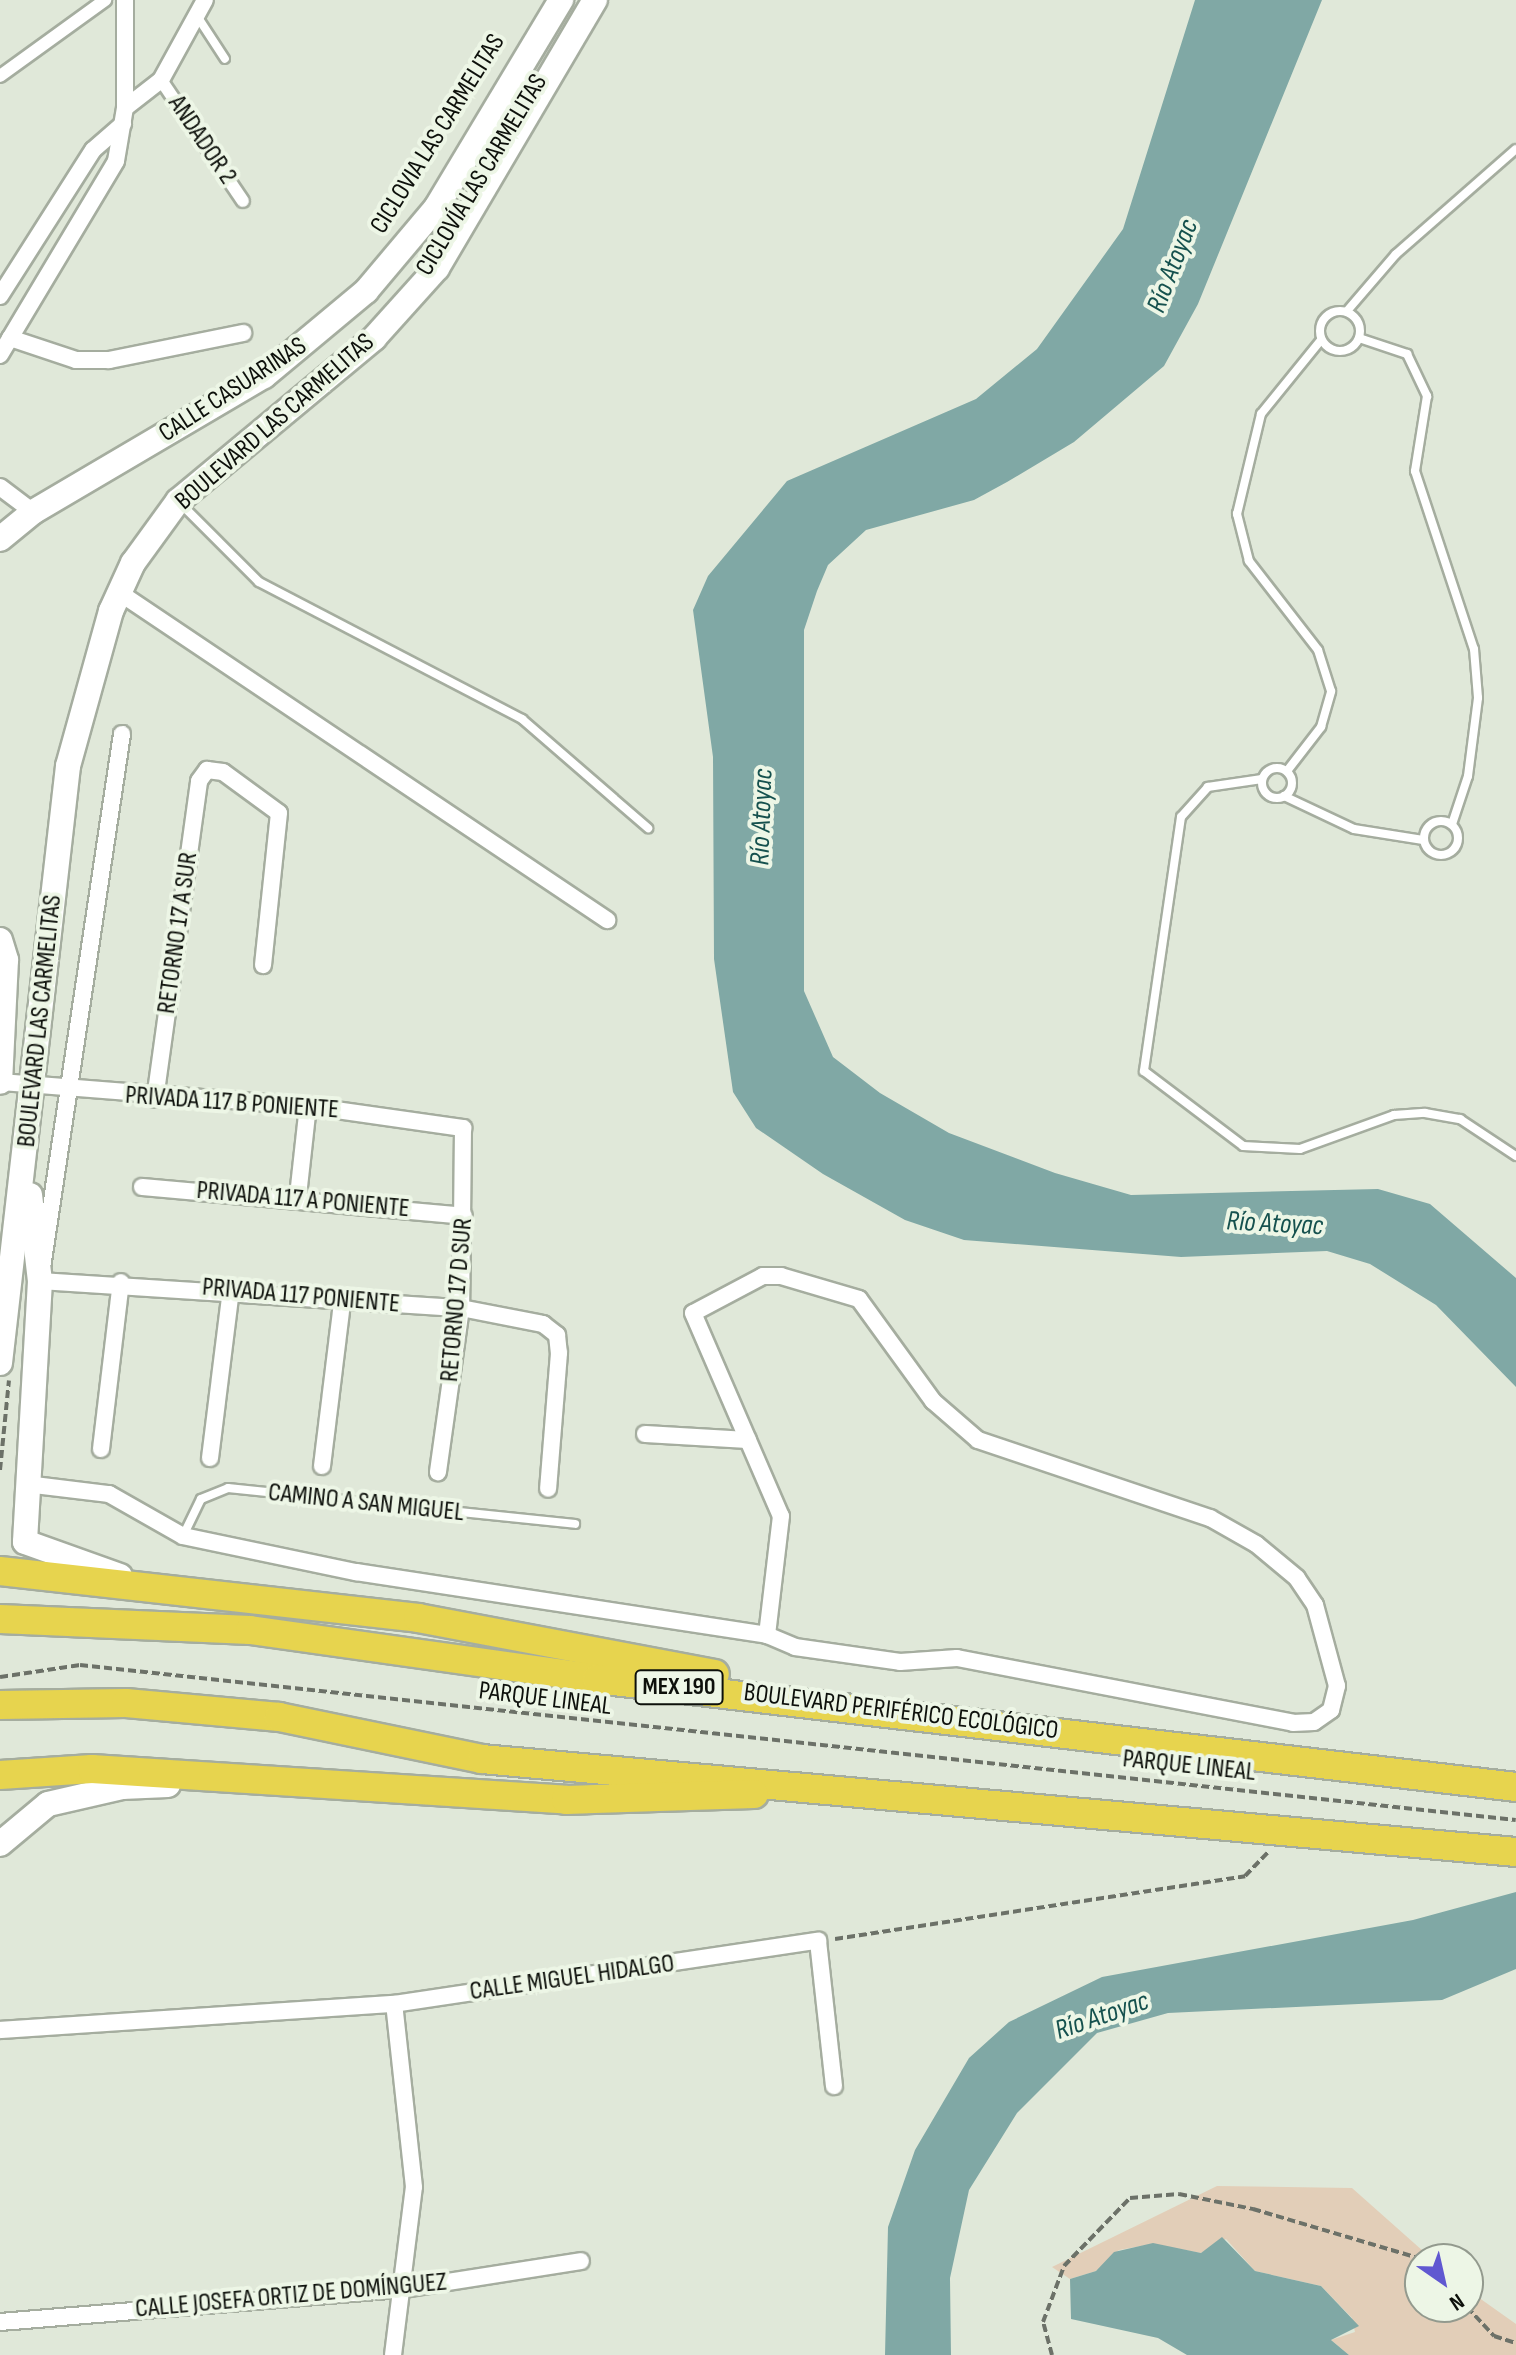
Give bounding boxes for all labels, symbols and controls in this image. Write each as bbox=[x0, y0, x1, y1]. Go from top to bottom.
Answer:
street label: CICLOVIA LAS CARMELITAS bbox=[364, 28, 512, 240]
street label: CICLOVÍA LAS CARMELITAS bbox=[410, 69, 554, 281]
street label: ANDADOR 2 bbox=[161, 90, 243, 190]
water label: Río Atoyac bbox=[1140, 215, 1206, 317]
street label: BOULEVARD LAS CARMELITAS bbox=[169, 327, 381, 517]
street label: CALLE CASUARINAS bbox=[153, 331, 313, 449]
water label: Río Atoyac bbox=[744, 768, 780, 866]
street label: RETORNO 17 A SUR bbox=[151, 850, 205, 1016]
street label: BOULEVARD LAS CARMELITAS bbox=[11, 893, 69, 1149]
street label: PRIVADA 117 B PONIENTE bbox=[124, 1080, 340, 1126]
street label: PRIVADA 117 A PONIENTE bbox=[195, 1175, 411, 1225]
water label: Río Atoyac bbox=[1226, 1205, 1324, 1243]
street label: RETORNO 17 D SUR bbox=[434, 1217, 480, 1383]
street label: PRIVADA 117 PONIENTE bbox=[201, 1272, 401, 1320]
street label: CAMINO A SAN MIGUEL bbox=[267, 1477, 465, 1529]
road number: MEX 190 bbox=[633, 1667, 725, 1707]
street label: PARQUE LINEAL bbox=[477, 1675, 613, 1723]
street label: BOULEVARD PERIFÉRICO ECOLÓGICO bbox=[742, 1677, 1060, 1747]
street label: PARQUE LINEAL bbox=[1121, 1744, 1257, 1788]
street label: CALLE MIGUEL HIDALGO bbox=[468, 1948, 676, 2008]
water label: Río Atoyac bbox=[1051, 1984, 1153, 2048]
north arrow bbox=[1404, 2243, 1484, 2323]
street label: CALLE JOSEFA ORTIZ DE DOMÍNGUEZ bbox=[134, 2267, 448, 2325]
text: N bbox=[1444, 2287, 1469, 2316]

